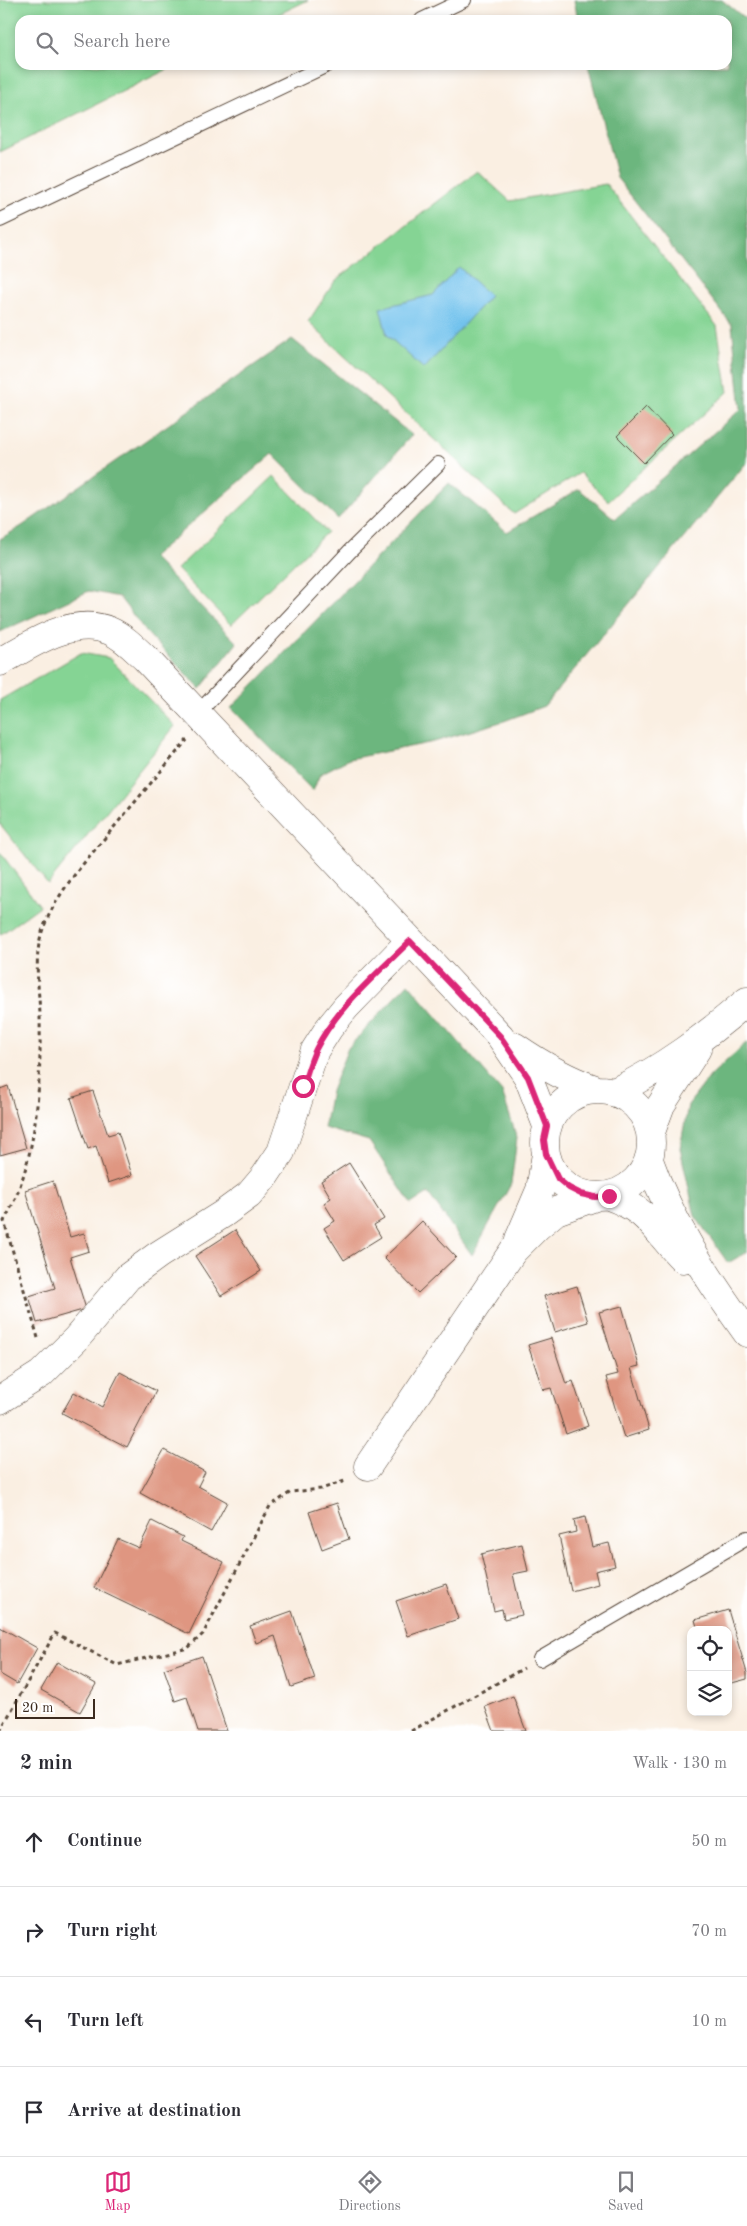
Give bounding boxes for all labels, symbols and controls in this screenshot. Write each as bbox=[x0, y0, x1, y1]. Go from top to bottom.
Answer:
search box bbox=[15, 15, 732, 70]
icon: search bbox=[33, 29, 61, 57]
text: Search here bbox=[73, 33, 170, 52]
route start bbox=[292, 1075, 315, 1098]
route end bbox=[598, 1185, 621, 1208]
map controls bbox=[687, 1626, 732, 1716]
button: locate bbox=[687, 1626, 732, 1671]
button: layers bbox=[687, 1671, 732, 1716]
scale bar bbox=[15, 1696, 95, 1719]
text: 20 m bbox=[22, 1701, 53, 1715]
text: 2 min bbox=[20, 1753, 73, 1774]
text: Walk · 130 m bbox=[632, 1756, 727, 1772]
icon: ahead bbox=[20, 1828, 48, 1856]
text: Continue bbox=[67, 1832, 142, 1851]
text: 50 m bbox=[691, 1834, 727, 1850]
icon: right bbox=[20, 1918, 48, 1946]
text: Turn right bbox=[67, 1922, 157, 1941]
text: 70 m bbox=[691, 1924, 727, 1940]
icon: left bbox=[20, 2008, 48, 2036]
text: Turn left bbox=[67, 2012, 144, 2031]
text: 10 m bbox=[691, 2014, 727, 2030]
icon: arrive bbox=[20, 2098, 48, 2126]
text: Arrive at destination bbox=[67, 2102, 241, 2121]
tab: Map bbox=[104, 2168, 132, 2215]
tab: Directions bbox=[339, 2168, 401, 2215]
tab: Saved bbox=[608, 2168, 643, 2215]

